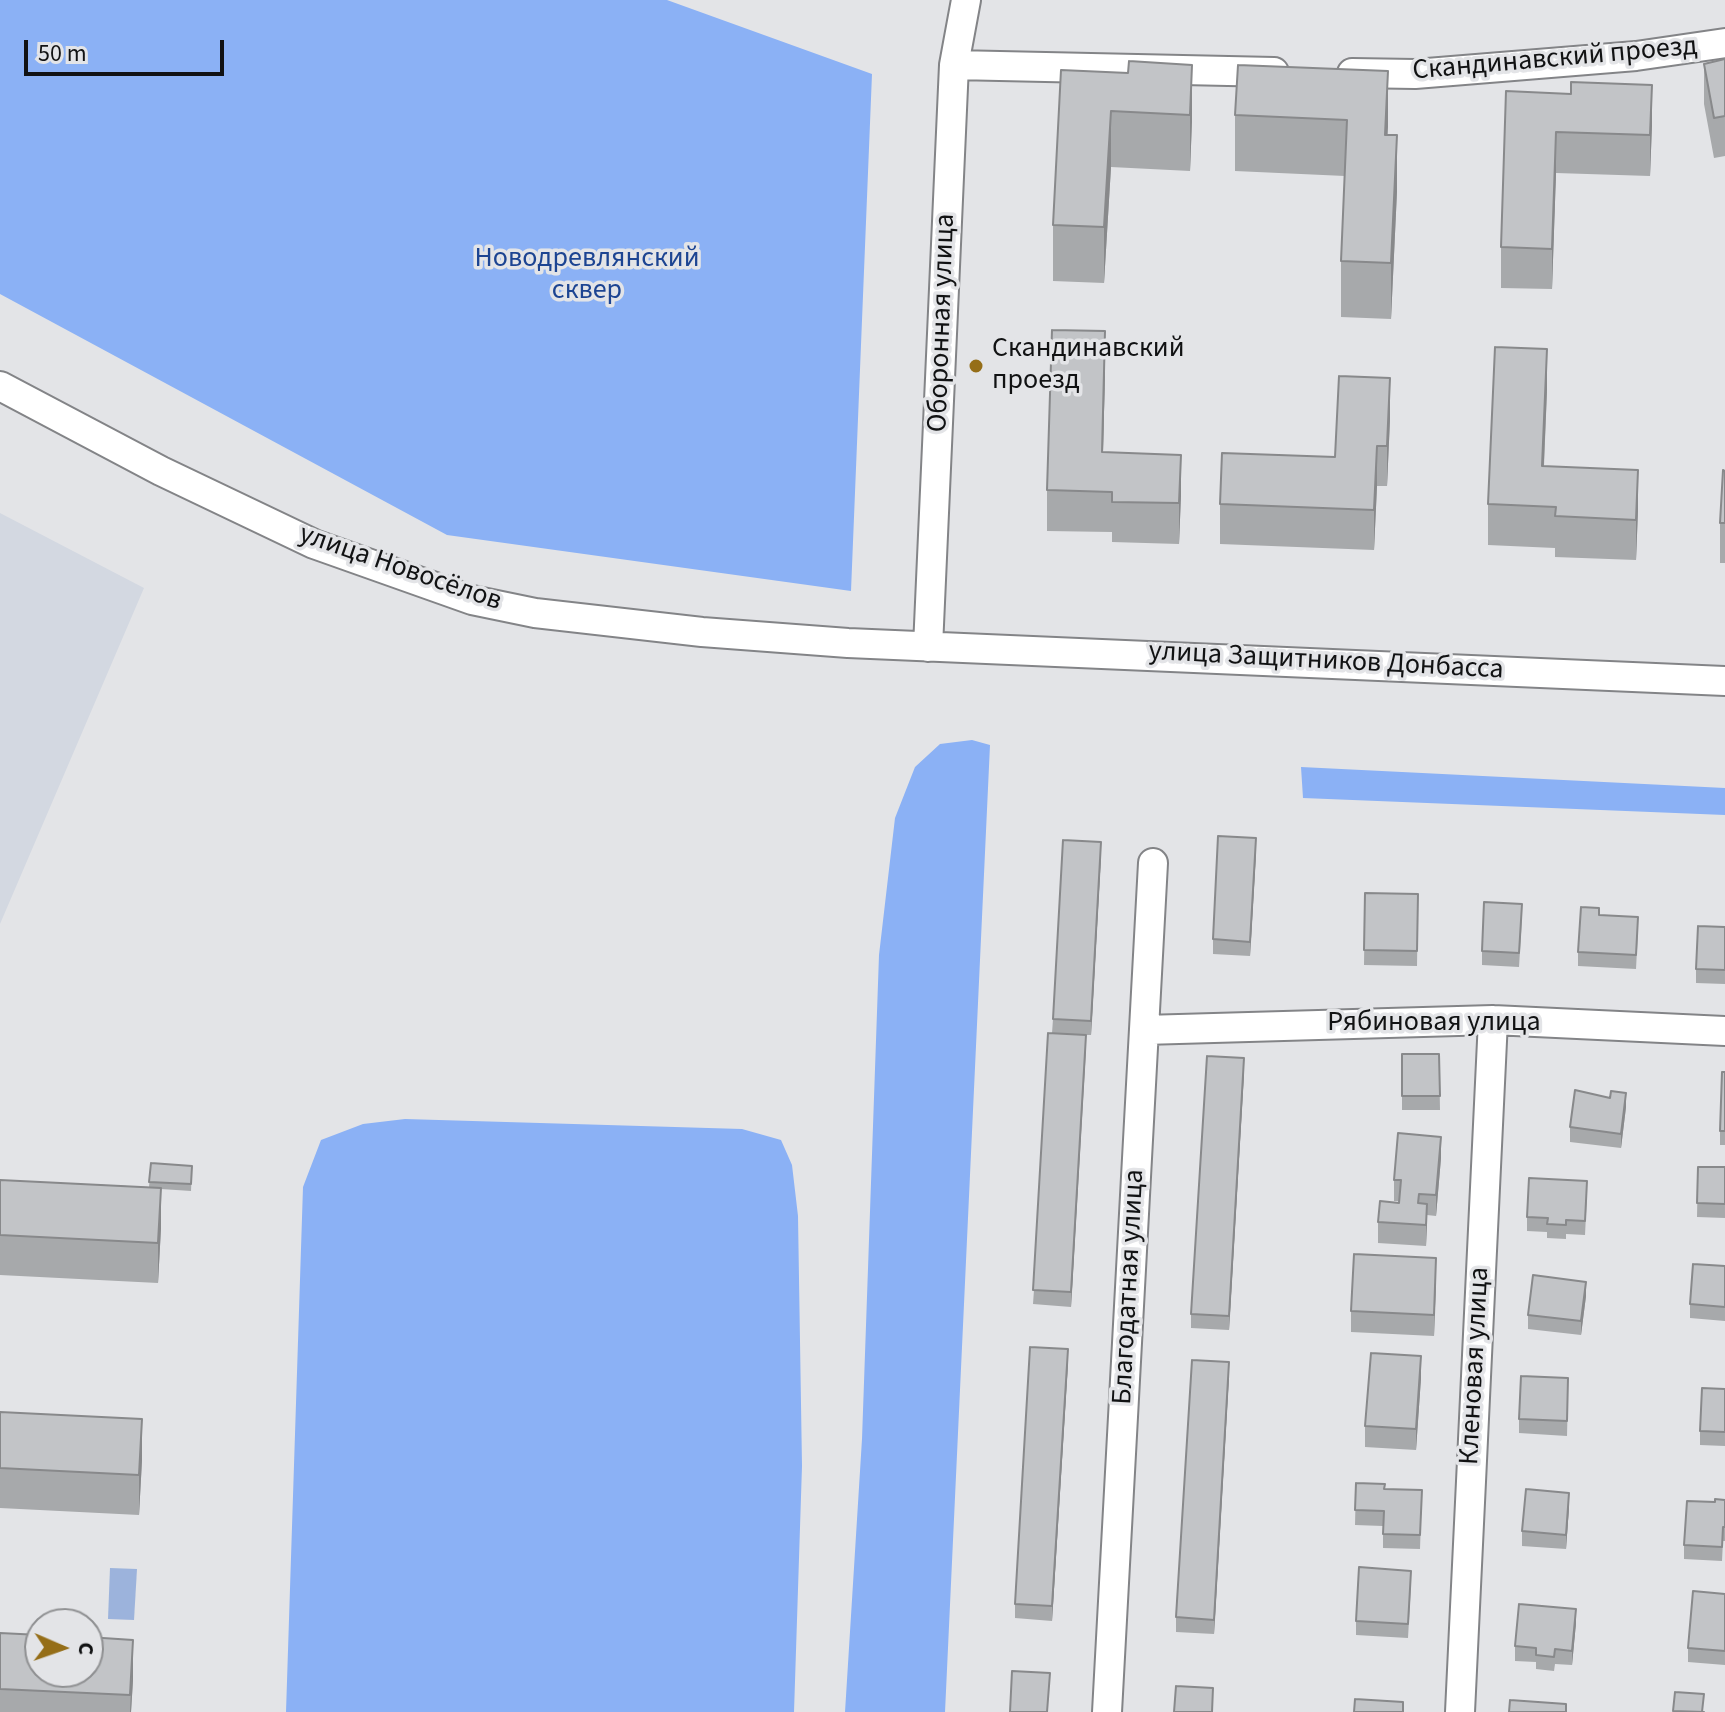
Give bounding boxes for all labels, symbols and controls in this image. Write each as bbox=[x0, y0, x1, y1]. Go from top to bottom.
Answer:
scale bar bbox=[28, 24, 228, 74]
street label: Скандинавский проезд bbox=[1411, 31, 1699, 89]
text: 50 m bbox=[38, 36, 87, 71]
street label: Оборонная улица bbox=[922, 213, 964, 433]
park label: Новодревлянский сквер bbox=[475, 243, 699, 309]
place label: Скандинавский проезд bbox=[992, 333, 1184, 399]
marker: Скандинавский проезд bbox=[967, 357, 985, 375]
street label: улица Новосёлов bbox=[294, 519, 506, 619]
street label: улица Защитников Донбасса bbox=[1148, 636, 1504, 688]
street label: Рябиновая улица bbox=[1327, 1007, 1541, 1041]
street label: Благодатная улица bbox=[1107, 1168, 1153, 1406]
street label: Кленовая улица bbox=[1454, 1266, 1498, 1466]
north arrow bbox=[24, 1608, 104, 1688]
text: С bbox=[70, 1642, 102, 1656]

